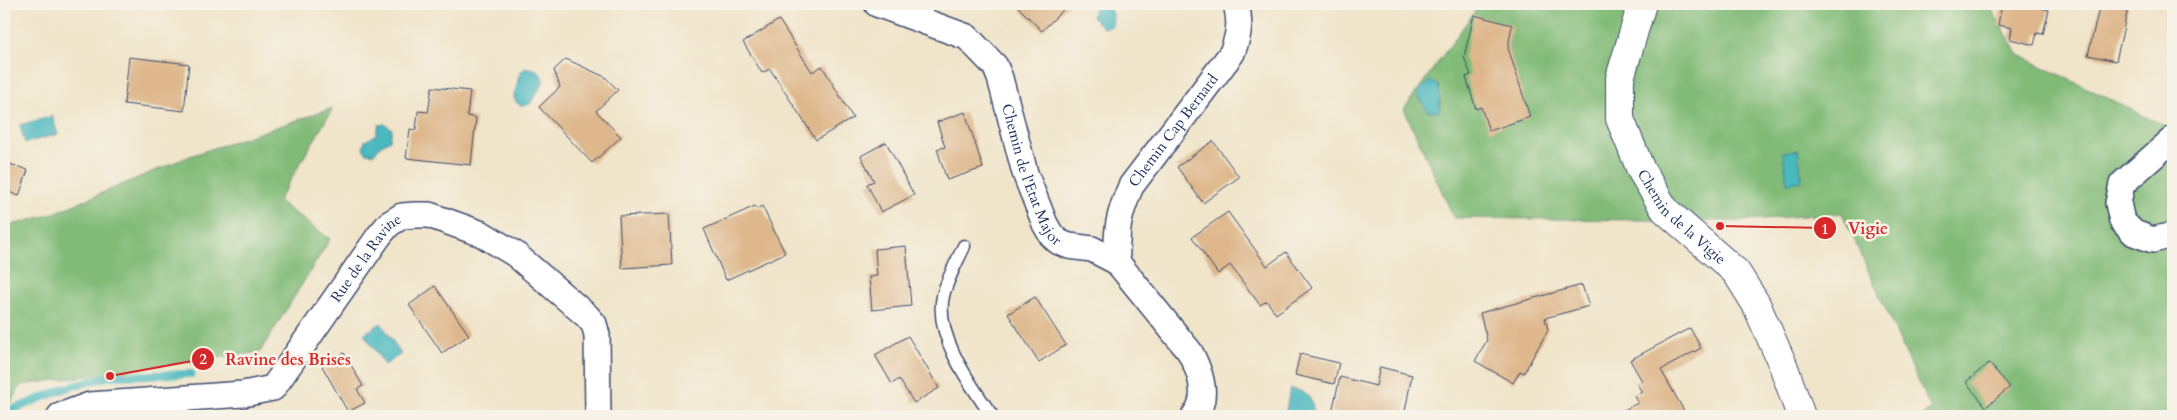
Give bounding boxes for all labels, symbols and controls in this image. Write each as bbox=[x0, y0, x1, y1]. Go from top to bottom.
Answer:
street label: Chemin Cap Bernard bbox=[1124, 70, 1223, 191]
street label: Chemin de l'Etat Major bbox=[997, 101, 1066, 250]
street label: Chemin de la Vigie bbox=[1633, 165, 1730, 269]
street label: Rue de la Ravine bbox=[326, 209, 405, 306]
callout: Vigie bbox=[1813, 213, 1898, 244]
text: Vigie bbox=[1848, 218, 1888, 240]
text: 1 bbox=[1821, 219, 1829, 239]
callout: Ravine des Brises bbox=[190, 343, 361, 374]
text: 2 bbox=[199, 349, 207, 369]
text: Ravine des Brises bbox=[225, 349, 351, 371]

